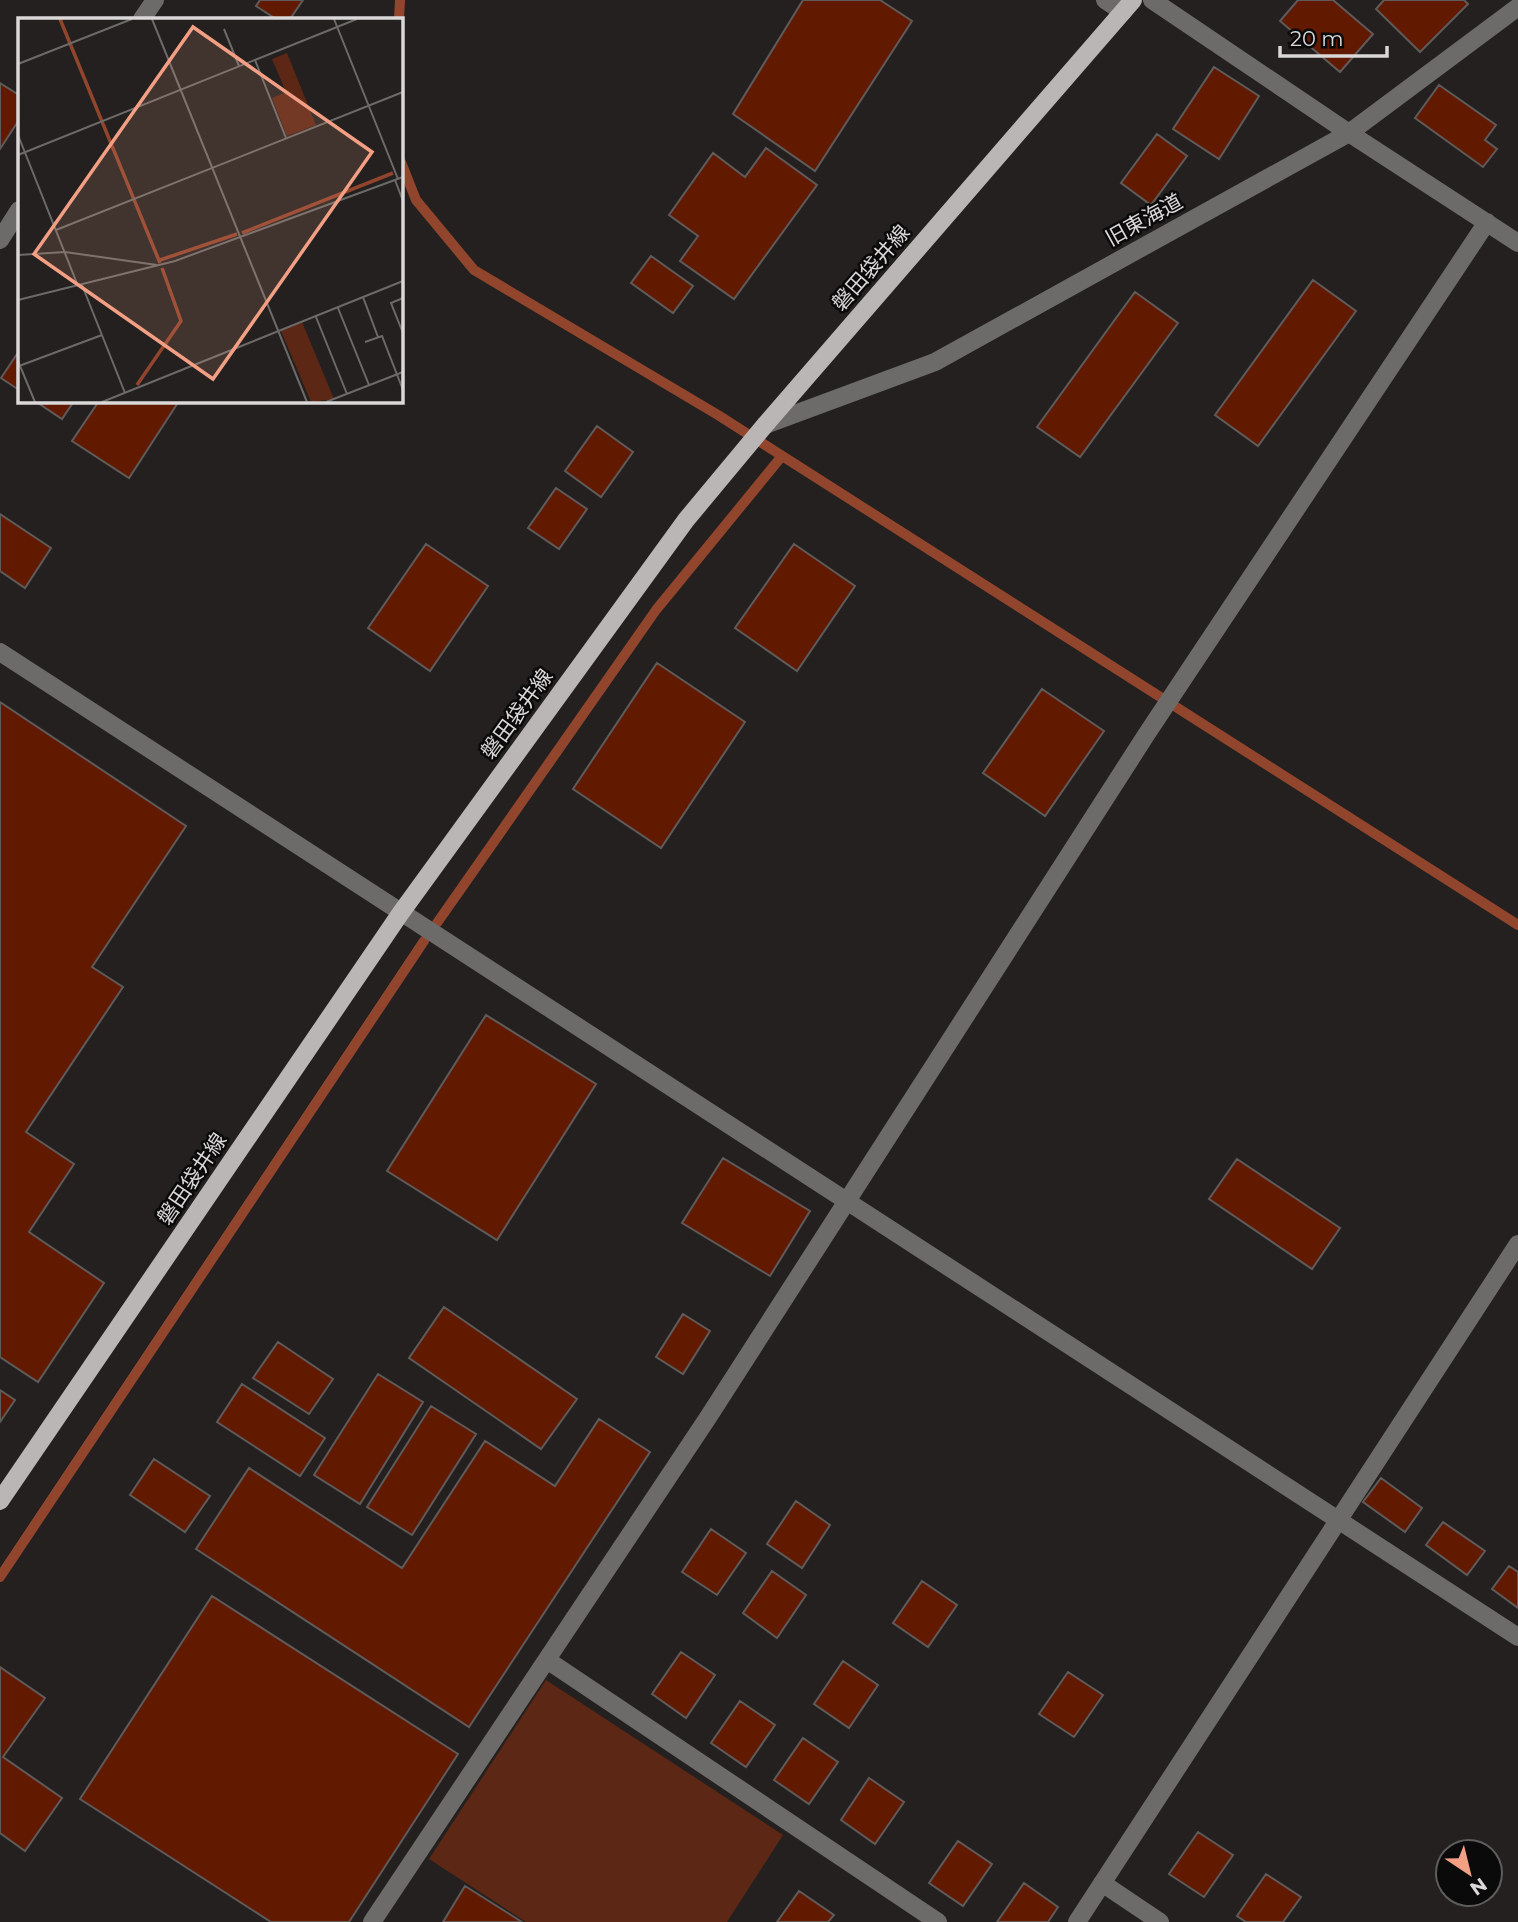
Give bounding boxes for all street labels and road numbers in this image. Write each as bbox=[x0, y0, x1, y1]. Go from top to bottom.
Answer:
street label: 旧東海道 bbox=[1101, 188, 1187, 251]
street label: 磐田袋井線 bbox=[827, 220, 914, 315]
street label: 磐田袋井線 bbox=[476, 664, 558, 764]
street label: 磐田袋井線 bbox=[152, 1128, 231, 1229]

